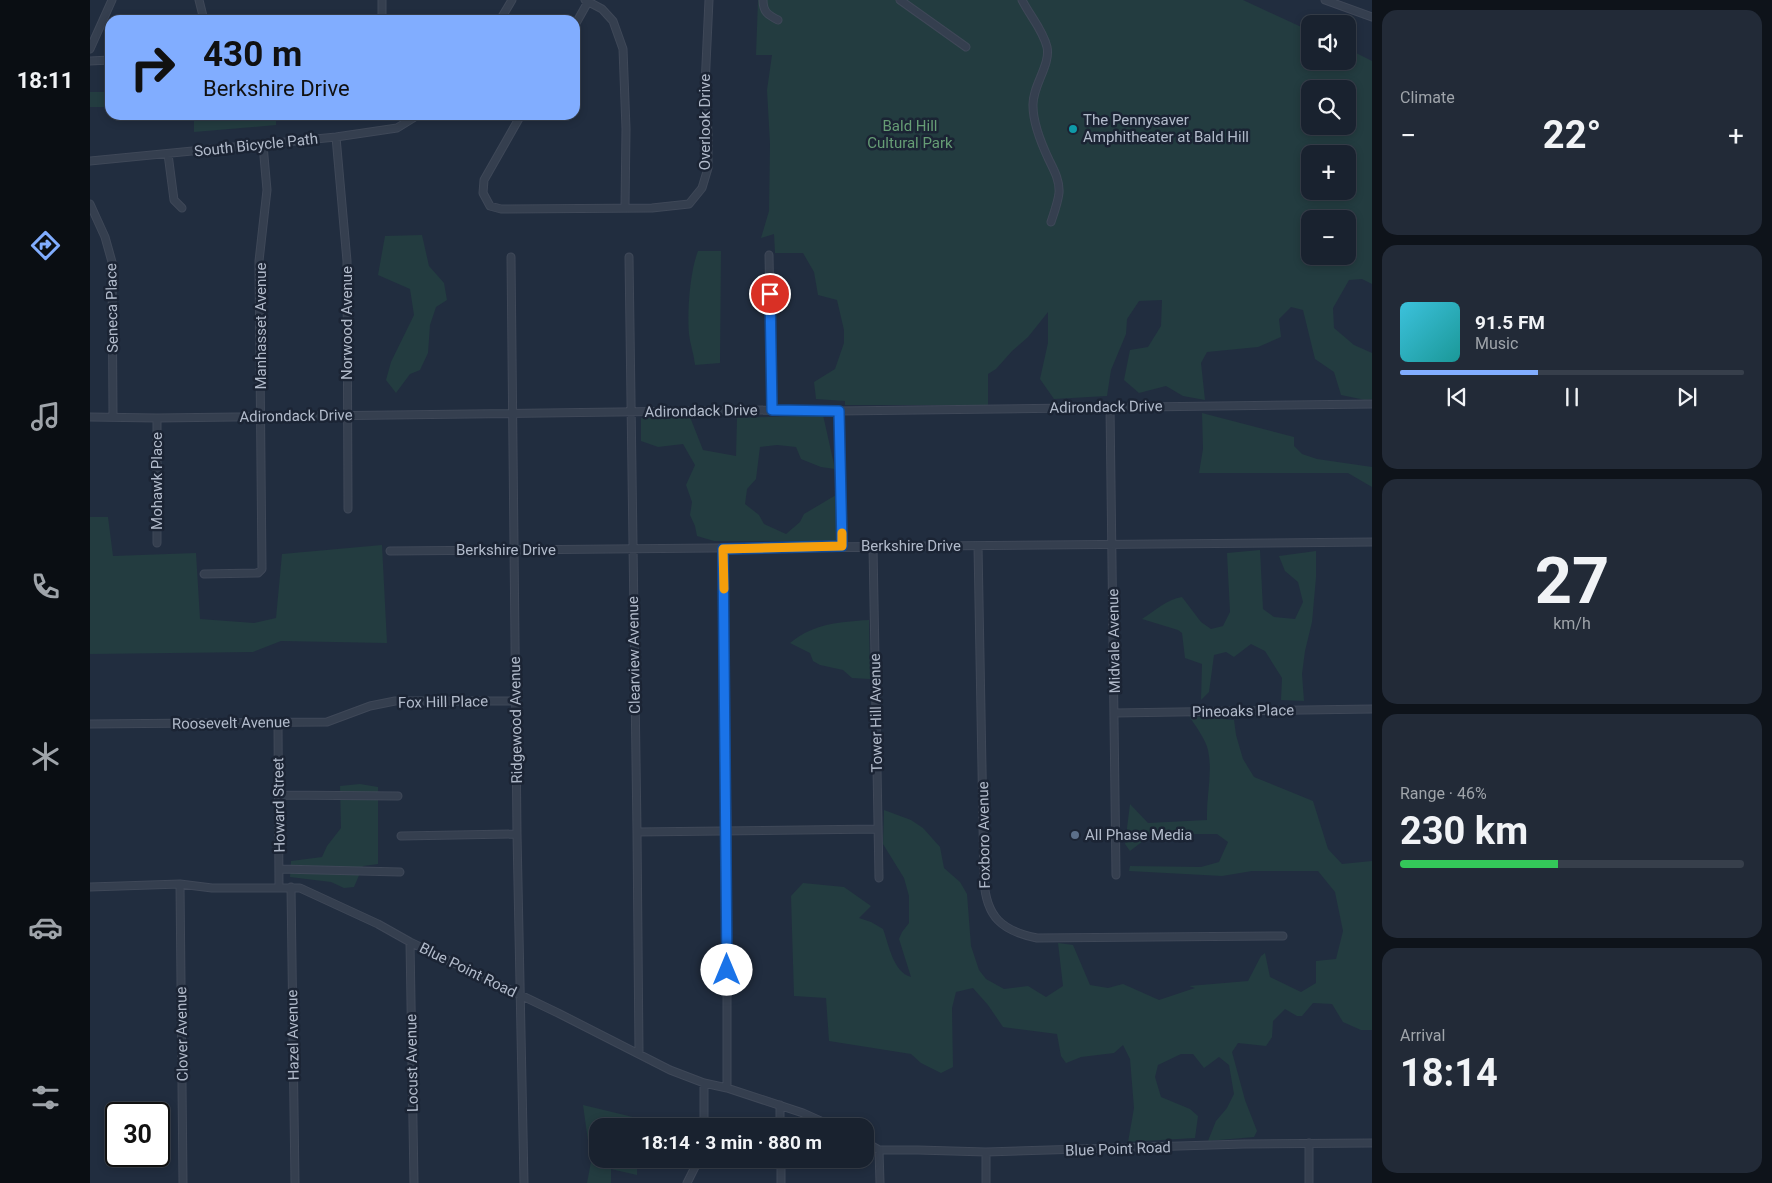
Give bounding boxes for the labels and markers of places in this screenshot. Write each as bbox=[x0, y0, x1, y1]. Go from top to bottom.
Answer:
place label: The Pennysaver Amphitheater at Bald Hill bbox=[1083, 111, 1249, 146]
marker: The Pennysaver Amphitheater at Bald Hill bbox=[1067, 123, 1079, 135]
pin bbox=[749, 273, 791, 315]
place label: All Phase Media bbox=[1085, 826, 1192, 844]
marker: All Phase Media bbox=[1069, 829, 1081, 841]

